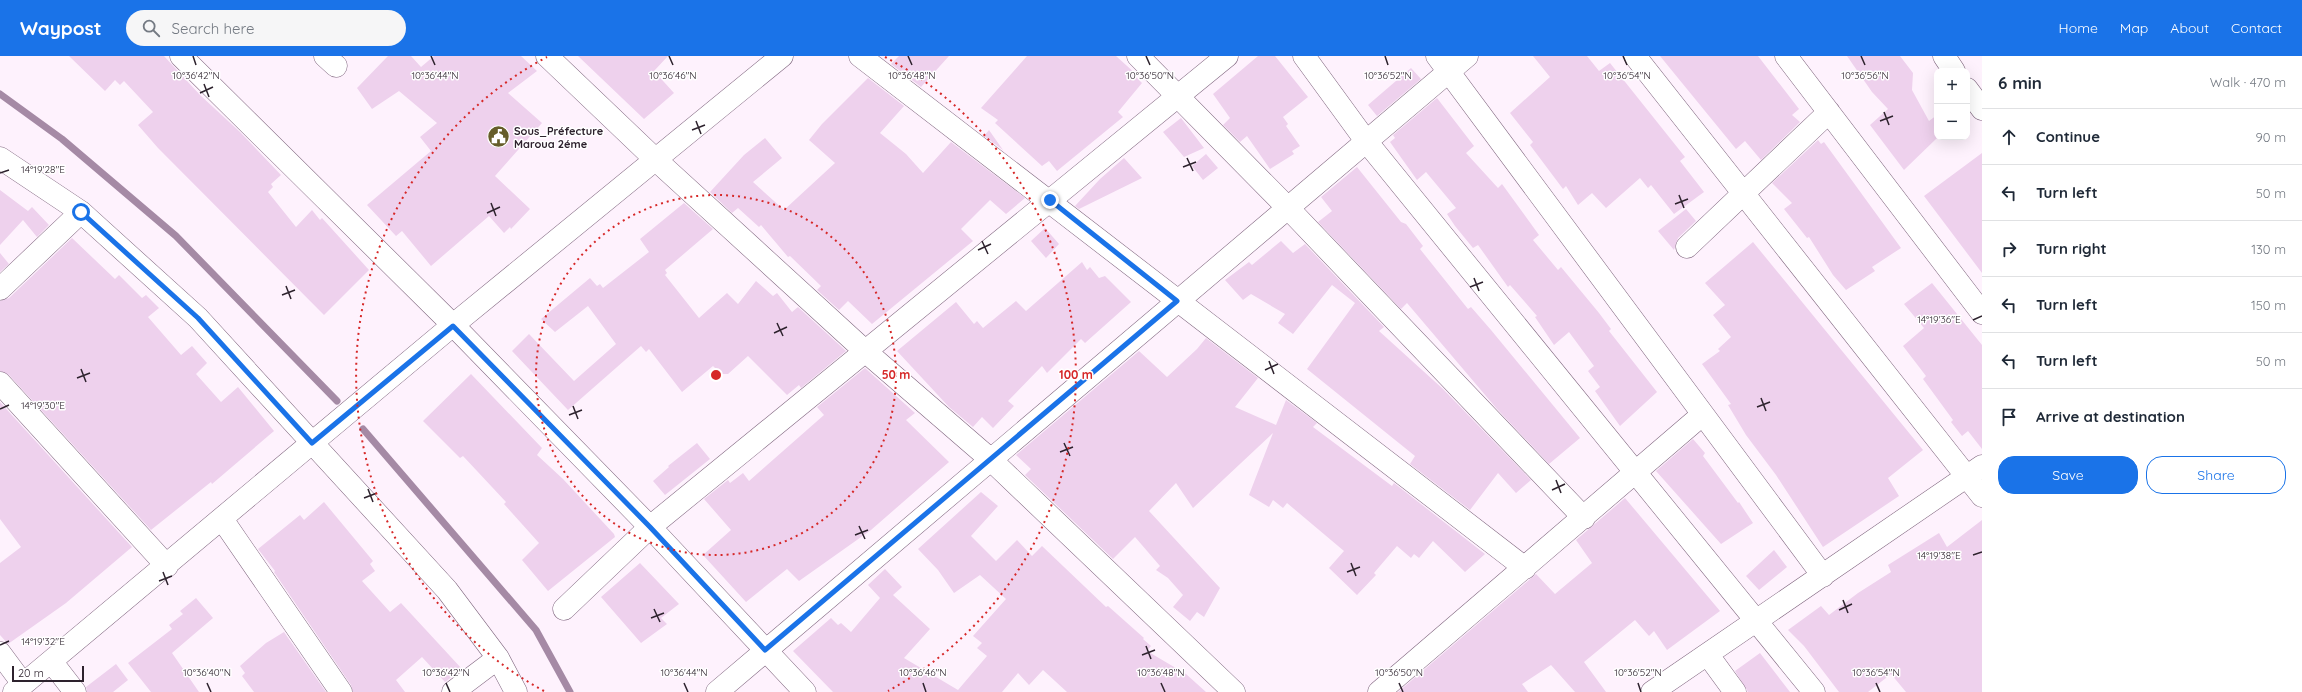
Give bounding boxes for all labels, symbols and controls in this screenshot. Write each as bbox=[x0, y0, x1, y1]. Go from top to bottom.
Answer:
search box bbox=[126, 10, 406, 46]
text: Waypost bbox=[20, 16, 102, 40]
icon: search bbox=[140, 17, 162, 39]
text: Search here bbox=[172, 19, 254, 38]
text: Home bbox=[2059, 19, 2098, 37]
text: Map bbox=[2120, 19, 2148, 37]
text: About bbox=[2170, 19, 2209, 37]
text: Contact bbox=[2231, 19, 2282, 37]
map controls bbox=[1934, 68, 1970, 140]
button: + bbox=[1934, 68, 1970, 104]
text: 10°36'42"N bbox=[172, 69, 220, 82]
text: 10°36'44"N bbox=[411, 69, 459, 82]
text: 10°36'46"N bbox=[649, 69, 697, 82]
text: 10°36'48"N bbox=[888, 69, 936, 82]
text: 10°36'50"N bbox=[1126, 69, 1174, 82]
text: 10°36'52"N bbox=[1364, 69, 1412, 82]
text: 10°36'54"N bbox=[1603, 69, 1651, 82]
text: 10°36'56"N bbox=[1841, 69, 1889, 82]
text: 6 min bbox=[1998, 72, 2042, 93]
text: Walk · 470 m bbox=[2210, 74, 2286, 90]
button: − bbox=[1934, 104, 1970, 140]
public building icon: Sous_Préfecture Maroua 2éme bbox=[485, 124, 511, 150]
place label: Sous_Préfecture Maroua 2éme bbox=[514, 124, 604, 151]
icon: ahead bbox=[1998, 126, 2020, 148]
text: Continue bbox=[2036, 127, 2100, 146]
text: 90 m bbox=[2256, 129, 2286, 145]
text: 14°19'28"E bbox=[21, 163, 65, 176]
icon: left bbox=[1998, 182, 2020, 204]
text: Turn left bbox=[2036, 183, 2098, 202]
text: 50 m bbox=[2256, 185, 2286, 201]
route end bbox=[1041, 191, 1059, 209]
route start bbox=[72, 203, 90, 221]
icon: right bbox=[1998, 238, 2020, 260]
text: Turn right bbox=[2036, 239, 2107, 258]
text: 130 m bbox=[2251, 241, 2286, 257]
icon: left bbox=[1998, 294, 2020, 316]
text: Turn left bbox=[2036, 295, 2098, 314]
text: 150 m bbox=[2251, 297, 2286, 313]
text: 14°19'36"E bbox=[1917, 313, 1961, 326]
icon: left bbox=[1998, 350, 2020, 372]
text: Turn left bbox=[2036, 351, 2098, 370]
text: 50 m bbox=[2256, 353, 2286, 369]
text: 50 m bbox=[882, 367, 910, 382]
text: 100 m bbox=[1059, 367, 1093, 382]
centre of rings bbox=[709, 368, 723, 382]
text: 14°19'30"E bbox=[21, 399, 65, 412]
icon: arrive bbox=[1998, 406, 2020, 428]
text: Arrive at destination bbox=[2036, 407, 2185, 426]
button: Save bbox=[1998, 456, 2138, 494]
button: Share bbox=[2146, 456, 2286, 494]
text: 14°19'38"E bbox=[1917, 549, 1961, 562]
text: 14°19'32"E bbox=[21, 635, 65, 648]
scale bar bbox=[12, 664, 84, 683]
text: 20 m bbox=[18, 666, 44, 680]
text: 10°36'40"N bbox=[183, 666, 231, 679]
text: 10°36'42"N bbox=[422, 666, 470, 679]
text: 10°36'44"N bbox=[660, 666, 708, 679]
text: 10°36'46"N bbox=[899, 666, 947, 679]
text: 10°36'48"N bbox=[1137, 666, 1185, 679]
text: 10°36'50"N bbox=[1375, 666, 1423, 679]
text: 10°36'52"N bbox=[1614, 666, 1662, 679]
text: 10°36'54"N bbox=[1852, 666, 1900, 679]

